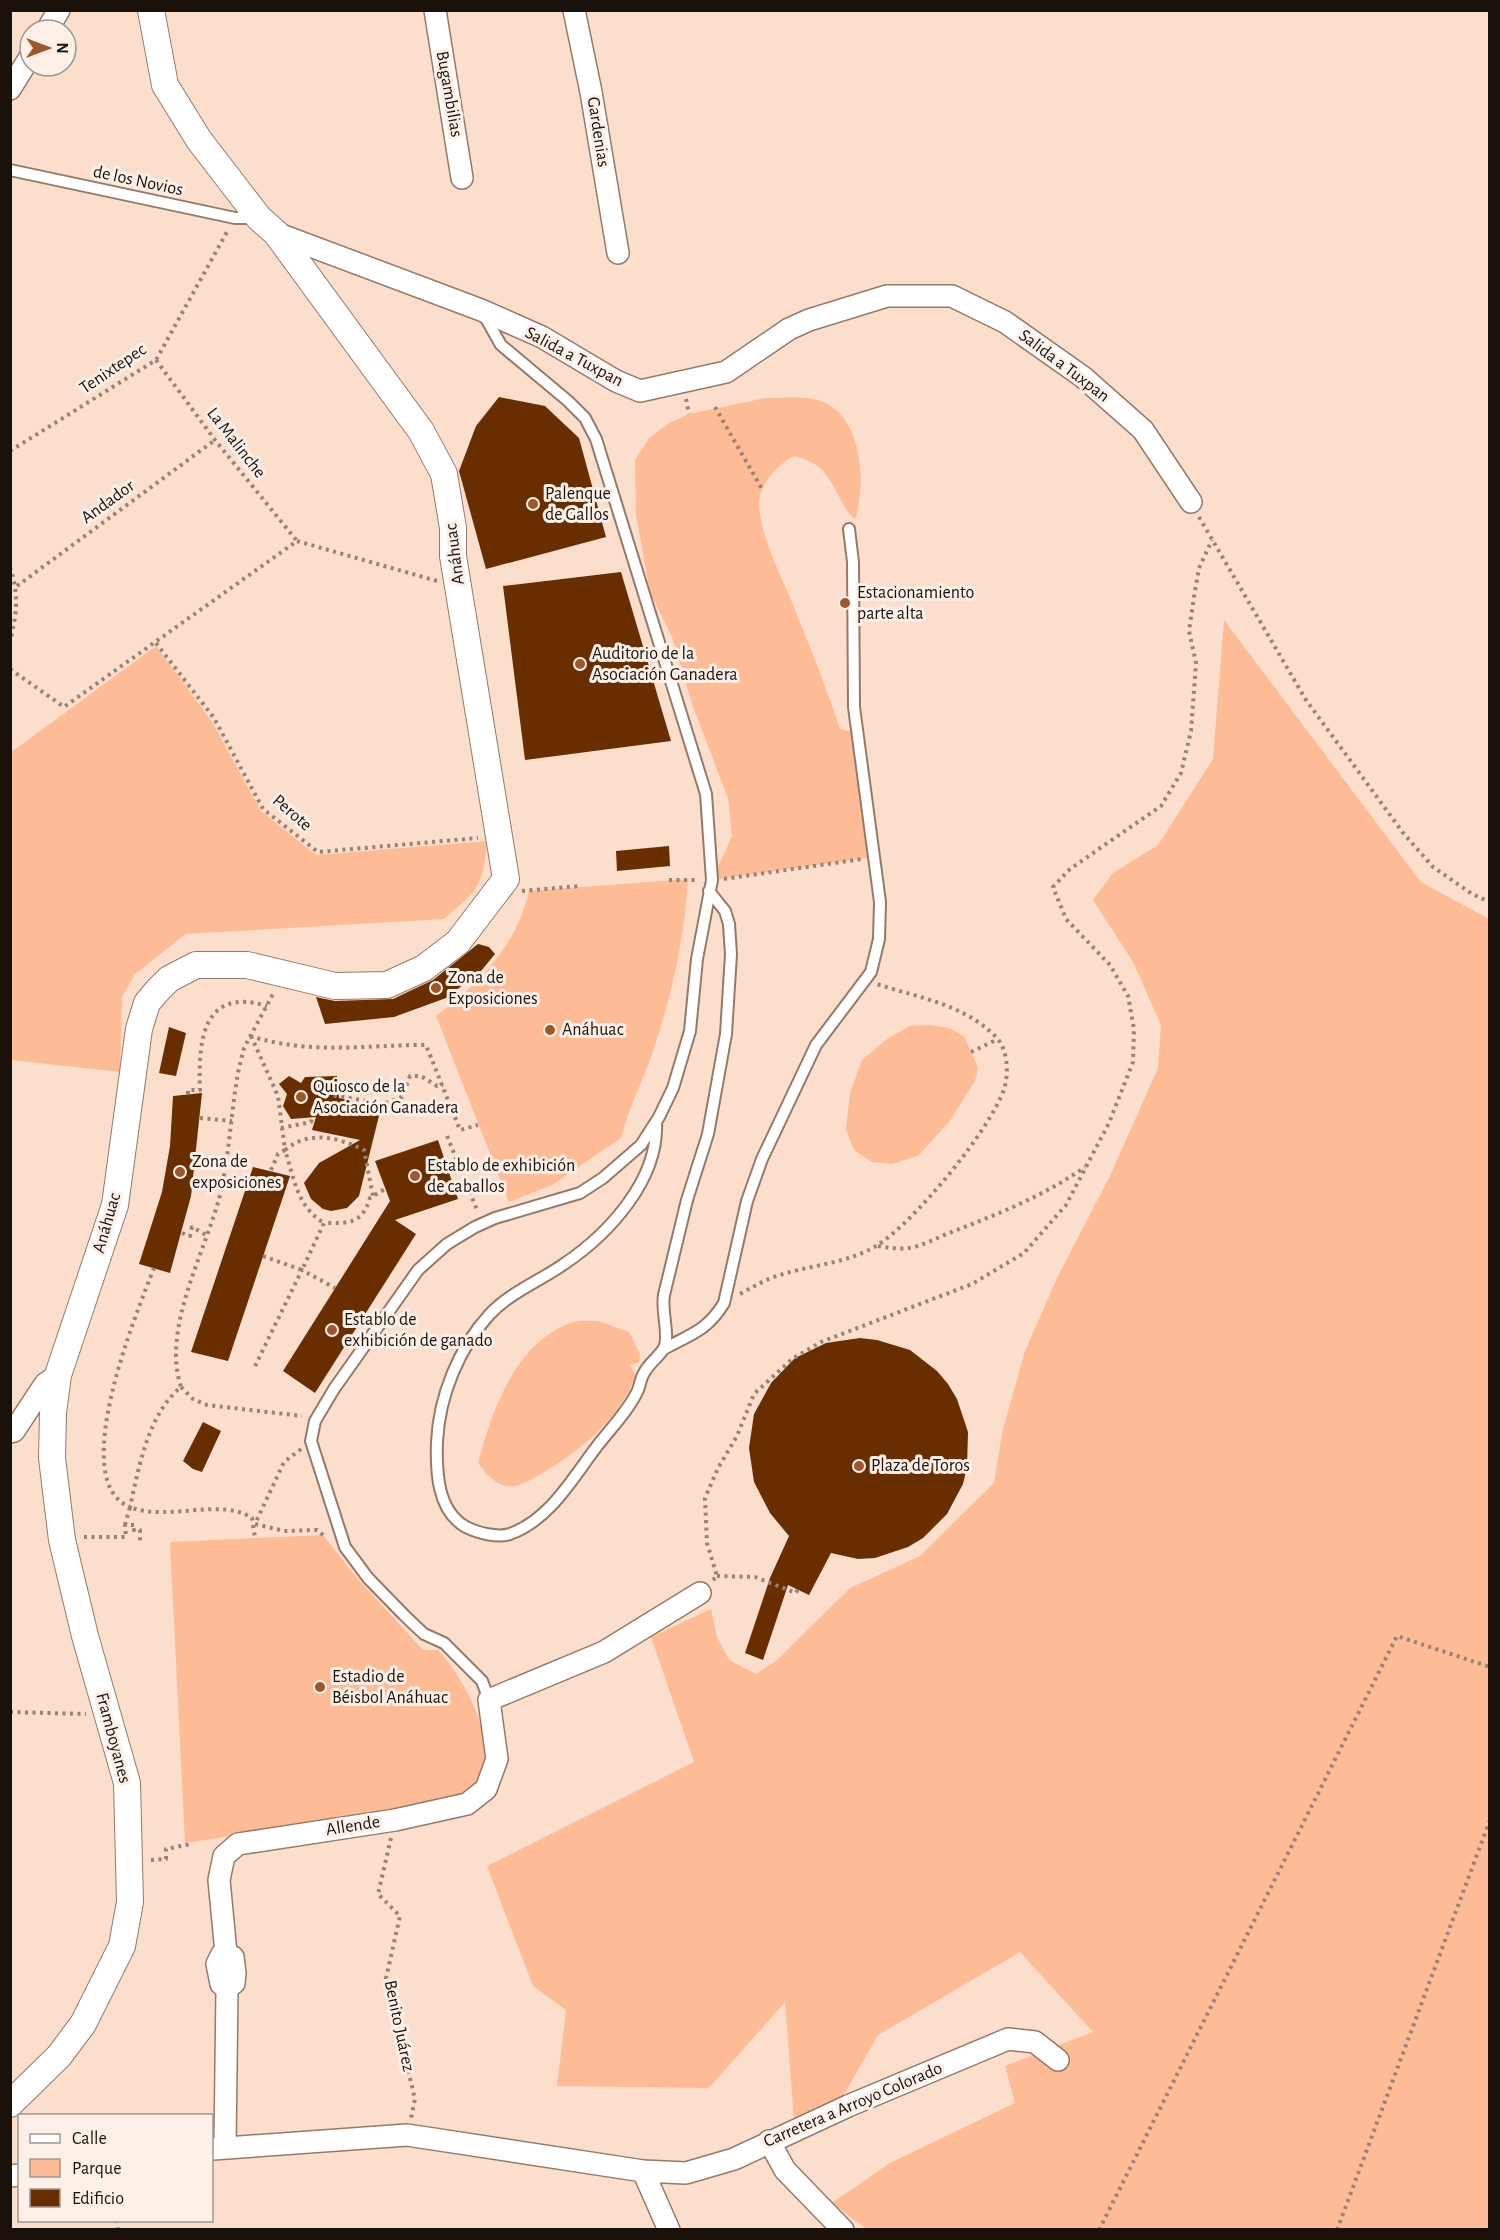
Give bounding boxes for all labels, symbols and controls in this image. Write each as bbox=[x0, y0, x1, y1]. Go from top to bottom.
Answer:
north arrow bbox=[18, 18, 78, 78]
text: N bbox=[54, 42, 70, 54]
street label: Bugambilias bbox=[433, 49, 465, 139]
street label: Gardenias bbox=[584, 96, 612, 168]
street label: de los Novios bbox=[91, 163, 185, 199]
street label: Salida a Tuxpan bbox=[522, 324, 626, 390]
street label: Salida a Tuxpan bbox=[1015, 326, 1113, 406]
street label: Tenixtepec bbox=[77, 340, 149, 398]
street label: La Malinche bbox=[203, 404, 269, 482]
street label: Andador bbox=[78, 477, 138, 527]
place label: Palenque de Gallos bbox=[545, 485, 611, 524]
marker: Palenque de Gallos bbox=[526, 497, 540, 511]
street label: Anáhuac bbox=[442, 522, 468, 586]
place label: Estacionamiento parte alta bbox=[857, 584, 975, 623]
marker: Estacionamiento parte alta bbox=[838, 596, 852, 610]
place label: Auditorio de la Asociación Ganadera bbox=[592, 645, 738, 684]
marker: Auditorio de la Asociación Ganadera bbox=[573, 657, 587, 671]
street label: Perote bbox=[269, 791, 315, 835]
place label: Zona de Exposiciones bbox=[448, 969, 538, 1008]
marker: Zona de Exposiciones bbox=[429, 981, 443, 995]
place label: Anáhuac bbox=[562, 1021, 624, 1039]
marker: Anáhuac bbox=[543, 1023, 557, 1037]
place label: Quiosco de la Asociación Ganadera bbox=[313, 1078, 459, 1117]
marker: Quiosco de la Asociación Ganadera bbox=[294, 1090, 308, 1104]
place label: Zona de exposiciones bbox=[192, 1153, 281, 1192]
place label: Establo de exhibición de caballos bbox=[427, 1157, 575, 1196]
marker: Zona de exposiciones bbox=[173, 1165, 187, 1179]
marker: Establo de exhibición de caballos bbox=[408, 1169, 422, 1183]
street label: Anáhuac bbox=[90, 1191, 124, 1255]
place label: Establo de exhibición de ganado bbox=[344, 1311, 493, 1350]
marker: Establo de exhibición de ganado bbox=[325, 1323, 339, 1337]
place label: Plaza de Toros bbox=[871, 1457, 970, 1475]
marker: Plaza de Toros bbox=[852, 1459, 866, 1473]
place label: Estadio de Béisbol Anáhuac bbox=[332, 1668, 448, 1707]
marker: Estadio de Béisbol Anáhuac bbox=[313, 1680, 327, 1694]
street label: Framboyanes bbox=[92, 1691, 134, 1785]
street label: Allende bbox=[325, 1813, 381, 1839]
street label: Benito Juárez bbox=[381, 1979, 417, 2073]
street label: Carretera a Arroyo Colorado bbox=[761, 2059, 945, 2151]
legend bbox=[18, 2114, 213, 2222]
text: Calle bbox=[72, 2130, 107, 2148]
text: Parque bbox=[72, 2160, 121, 2178]
text: Edificio bbox=[72, 2190, 124, 2208]

